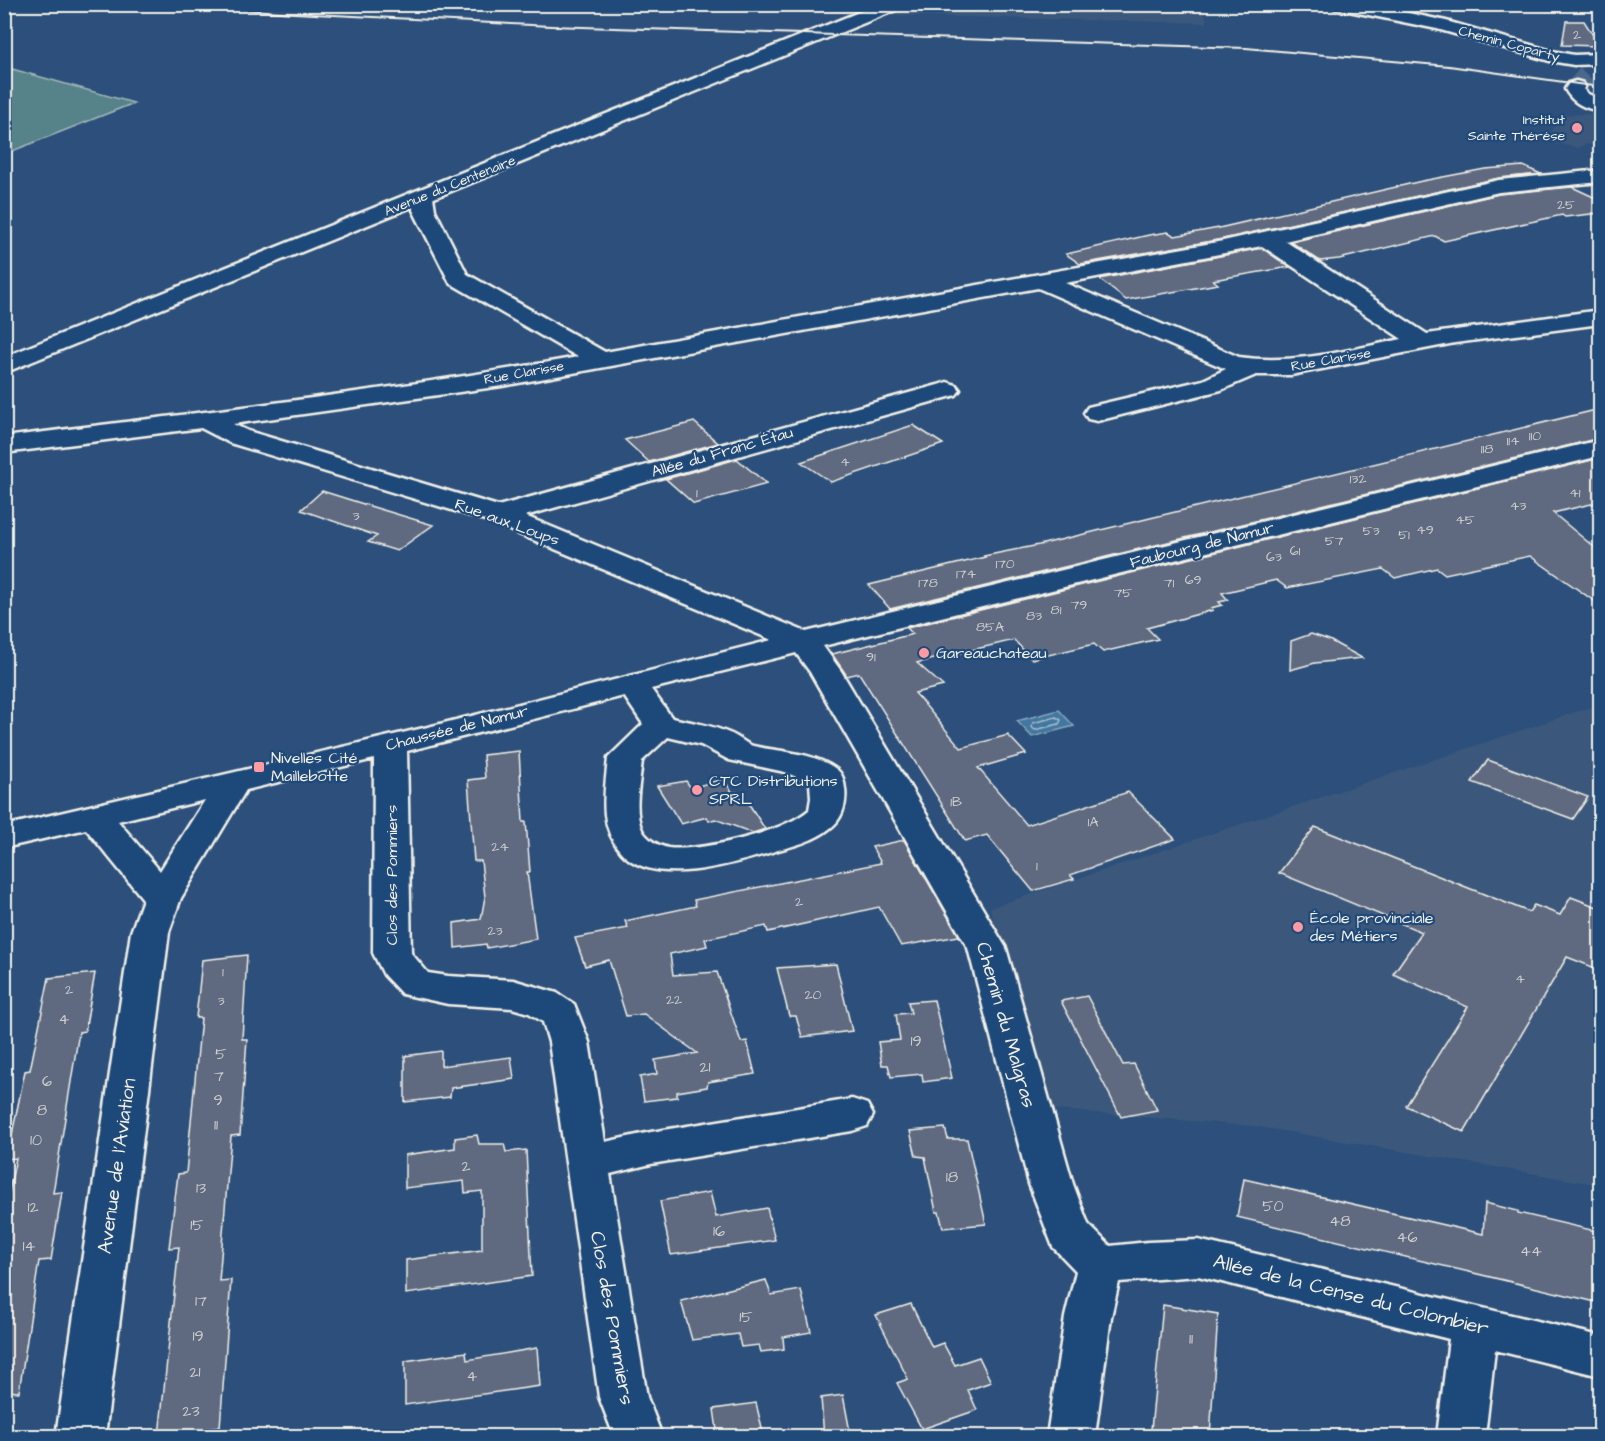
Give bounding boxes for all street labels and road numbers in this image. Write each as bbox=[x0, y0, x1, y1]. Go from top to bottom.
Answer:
street label: Chemin Coparty bbox=[1456, 21, 1562, 67]
street label: Avenue du Centenaire bbox=[381, 150, 519, 222]
street label: Rue Clarisse bbox=[1289, 343, 1373, 377]
street label: Rue Clarisse bbox=[482, 356, 566, 390]
street label: Allée du Franc Étau bbox=[649, 421, 795, 483]
street label: Rue aux Loups bbox=[452, 493, 562, 551]
street label: Faubourg de Namur bbox=[1128, 516, 1277, 575]
street label: Chaussée de Namur bbox=[383, 700, 531, 756]
street label: Clos des Pommiers bbox=[381, 805, 403, 945]
street label: Chemin du Malgras bbox=[968, 939, 1043, 1111]
street label: Avenue de l'Aviation bbox=[91, 1076, 143, 1256]
street label: Clos des Pommiers bbox=[583, 1229, 641, 1407]
street label: Allée de la Cense du Colombier bbox=[1210, 1247, 1492, 1343]

